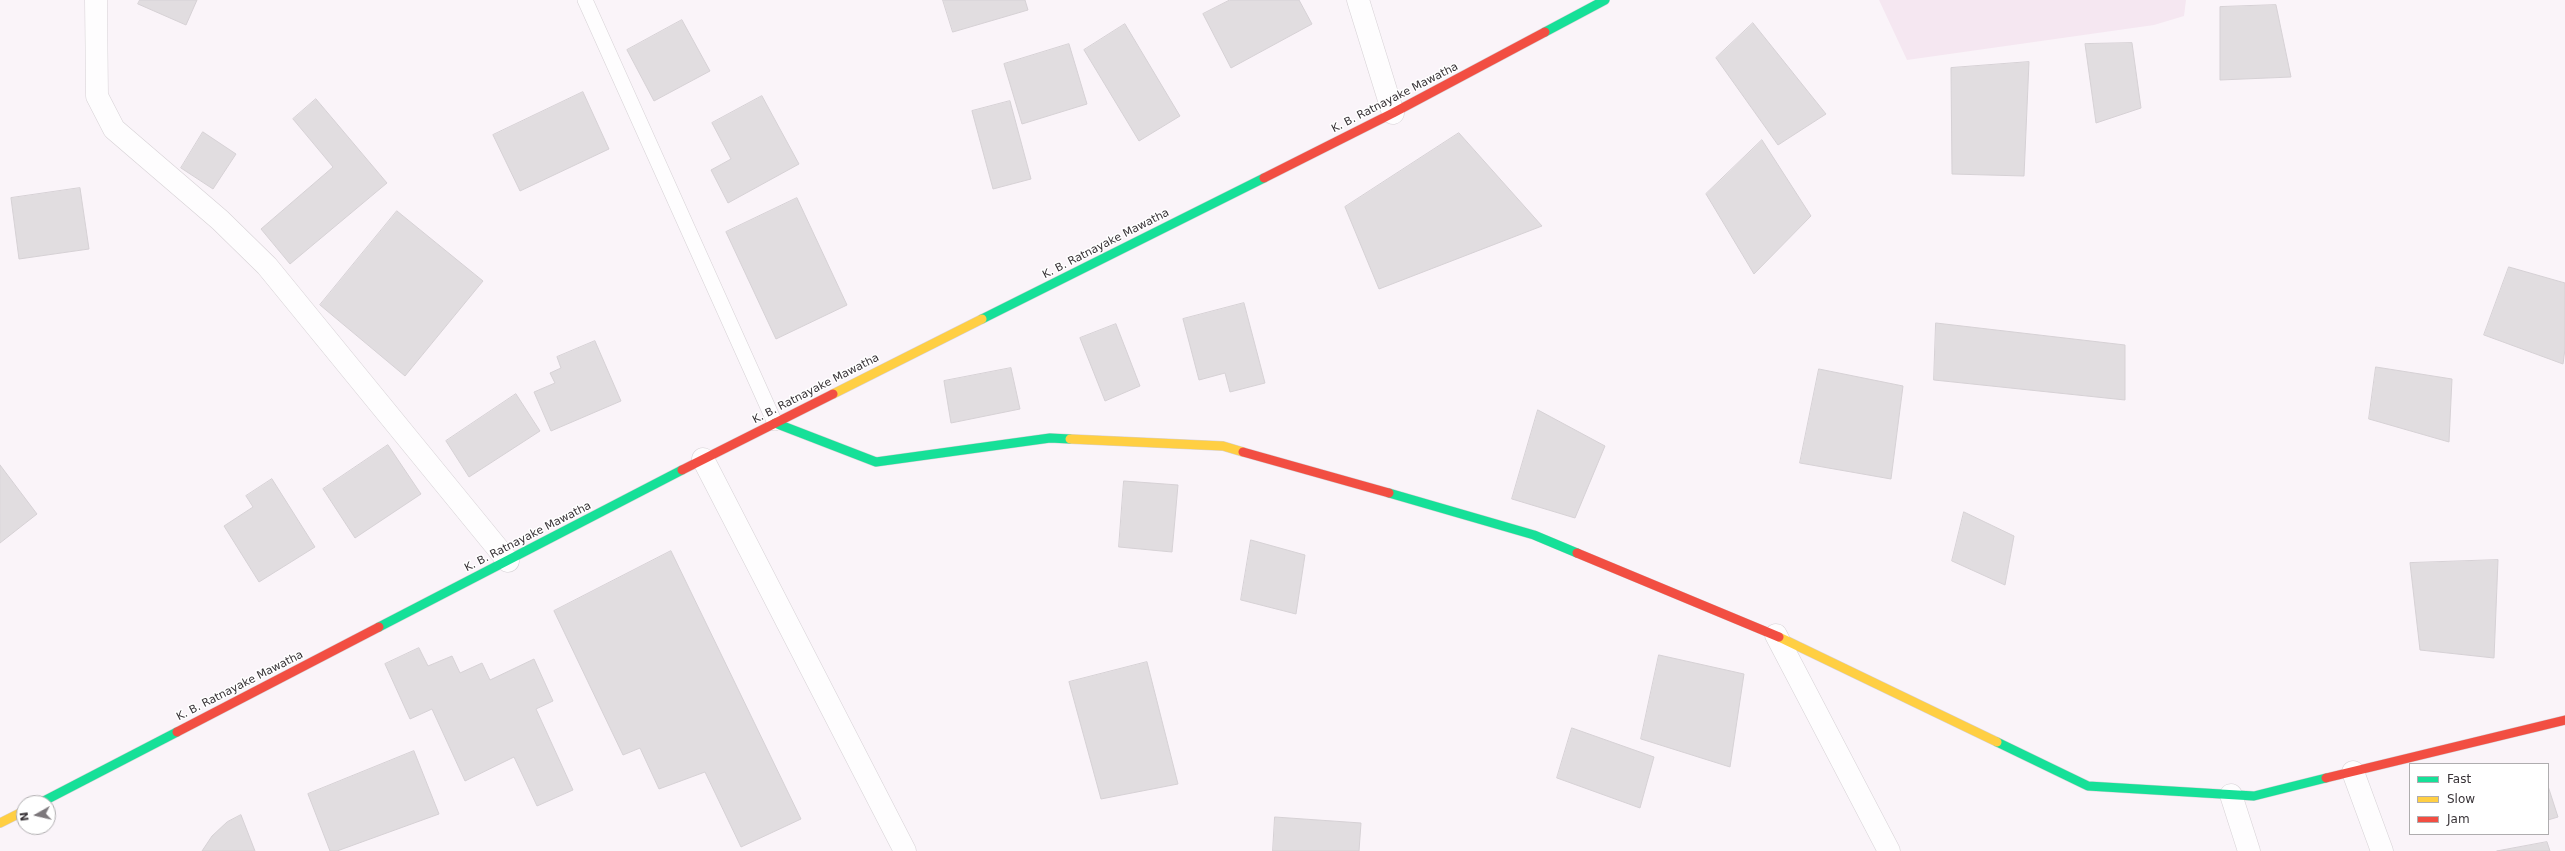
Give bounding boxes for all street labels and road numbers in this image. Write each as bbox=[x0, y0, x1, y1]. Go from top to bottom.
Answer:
street label: K. B. Ratnayake Mawatha bbox=[1329, 60, 1461, 136]
street label: K. B. Ratnayake Mawatha bbox=[1040, 206, 1172, 282]
street label: K. B. Ratnayake Mawatha bbox=[750, 351, 882, 427]
street label: K. B. Ratnayake Mawatha bbox=[462, 499, 594, 575]
street label: K. B. Ratnayake Mawatha bbox=[174, 648, 306, 724]

